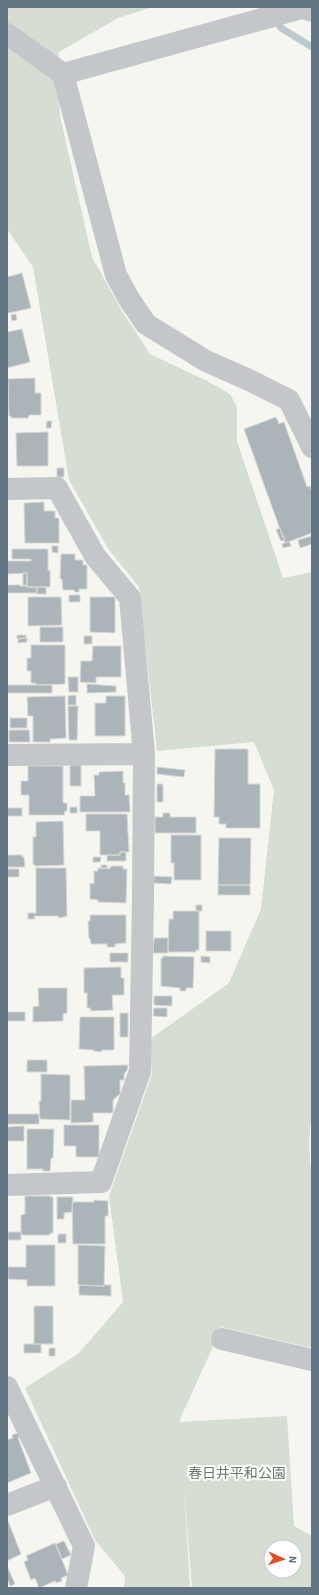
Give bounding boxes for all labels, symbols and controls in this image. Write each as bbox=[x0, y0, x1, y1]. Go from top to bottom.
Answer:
park label: 春日井平和公園 bbox=[188, 1464, 286, 1484]
north arrow bbox=[263, 1539, 303, 1579]
text: N bbox=[285, 1555, 300, 1564]

